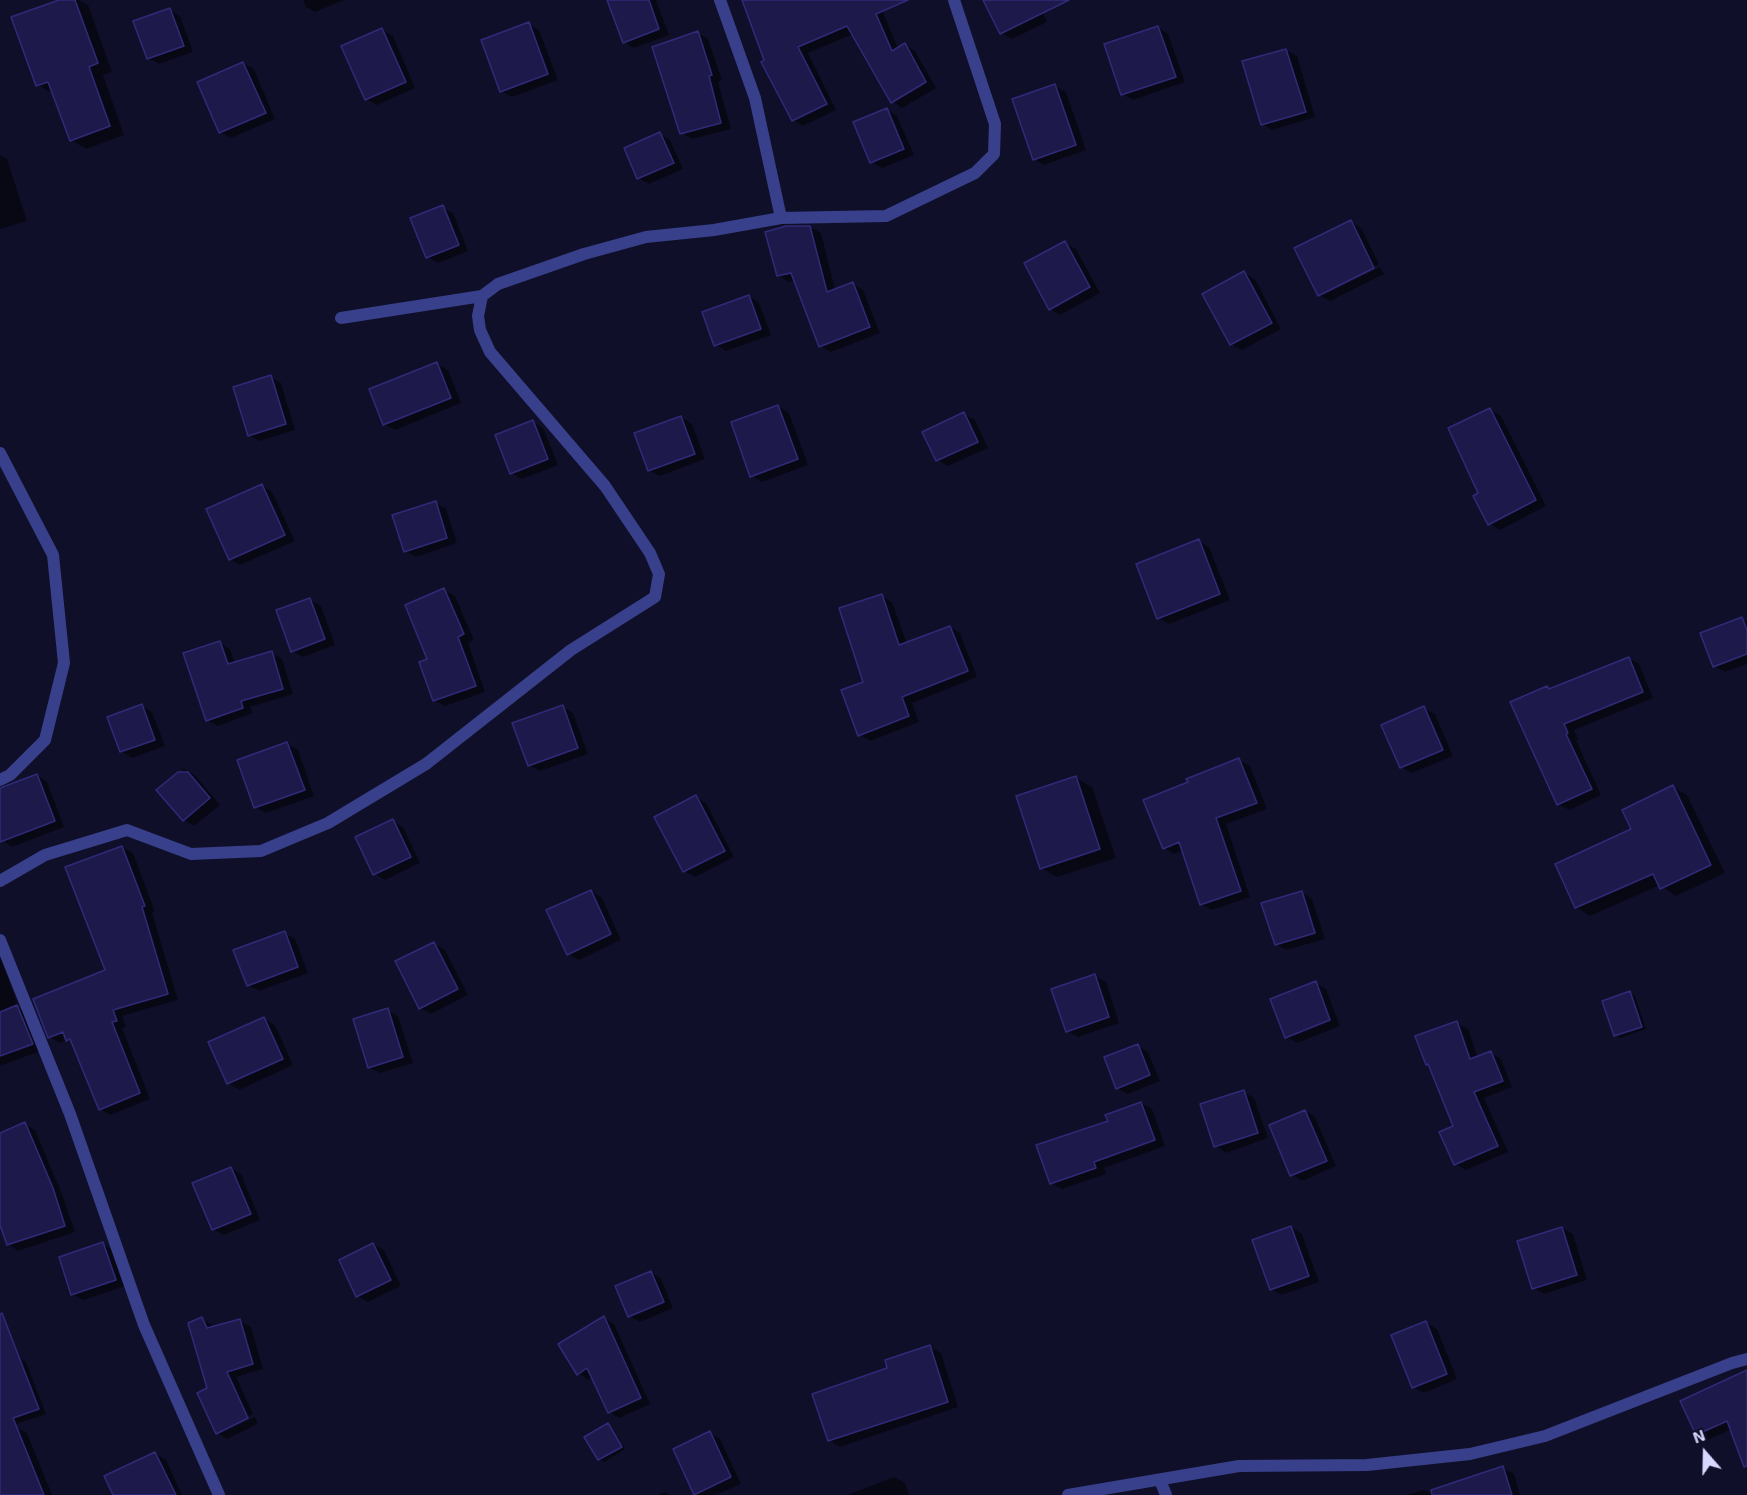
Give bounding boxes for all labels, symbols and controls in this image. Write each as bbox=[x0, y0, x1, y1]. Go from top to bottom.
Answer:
north arrow bbox=[1675, 1423, 1735, 1483]
text: N bbox=[1690, 1425, 1707, 1447]

